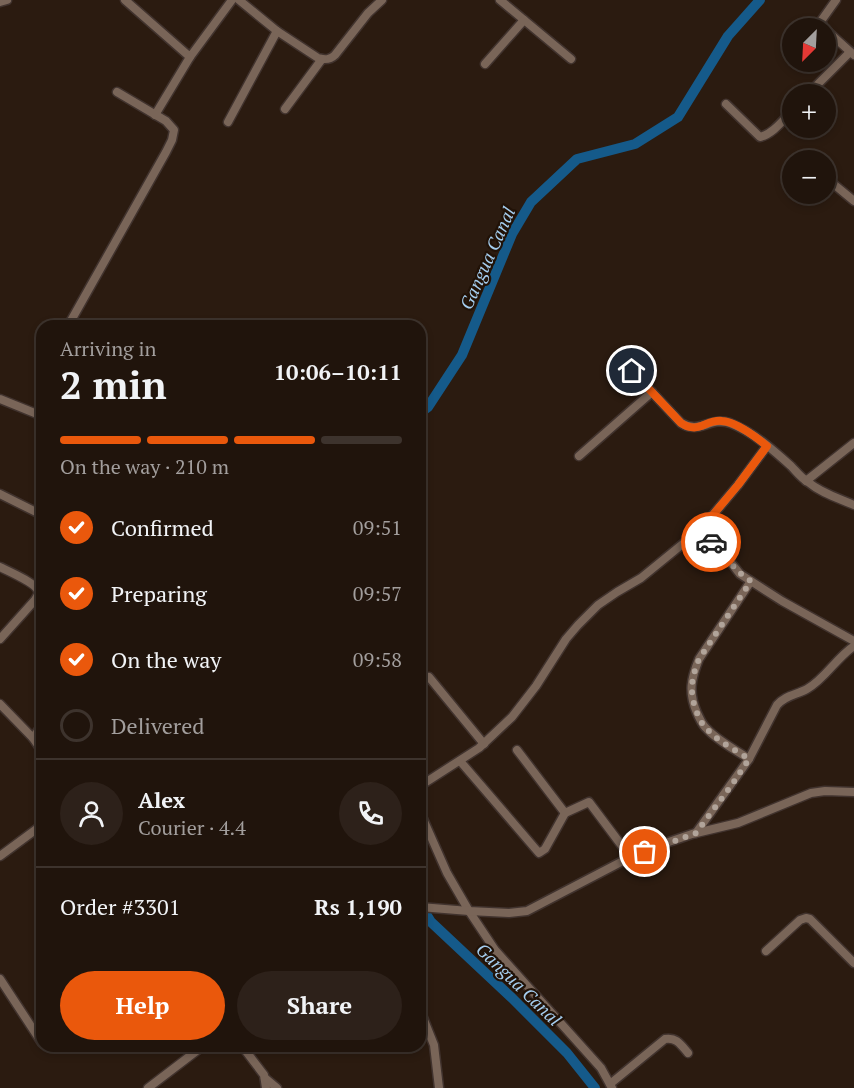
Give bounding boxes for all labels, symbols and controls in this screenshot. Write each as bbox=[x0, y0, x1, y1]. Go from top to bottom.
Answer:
north arrow bbox=[782, 18, 836, 72]
map controls bbox=[782, 18, 836, 204]
button: + bbox=[782, 84, 836, 138]
button: − bbox=[782, 150, 836, 204]
water label: Gangua Canal bbox=[454, 203, 520, 313]
text: Arriving in bbox=[60, 335, 156, 362]
pin bbox=[606, 345, 657, 396]
icon: home bbox=[615, 354, 648, 387]
text: 10:06–10:11 bbox=[274, 357, 402, 386]
text: 2 min bbox=[60, 358, 167, 410]
text: On the way · 210 m bbox=[60, 453, 229, 480]
icon: check bbox=[60, 511, 93, 544]
courier bbox=[681, 512, 741, 572]
text: Confirmed bbox=[111, 513, 214, 542]
text: 09:51 bbox=[353, 514, 402, 541]
icon: car bbox=[695, 526, 728, 559]
icon: check bbox=[60, 577, 93, 610]
text: Preparing bbox=[111, 579, 207, 608]
text: 09:57 bbox=[353, 580, 402, 607]
icon: check bbox=[60, 643, 93, 676]
text: On the way bbox=[111, 645, 221, 674]
text: 09:58 bbox=[353, 646, 402, 673]
text: Delivered bbox=[111, 711, 204, 740]
button: person bbox=[60, 782, 123, 845]
button: phone bbox=[339, 782, 402, 845]
text: Alex bbox=[138, 785, 185, 814]
text: Courier · 4.4 bbox=[138, 814, 246, 841]
pin bbox=[619, 826, 670, 877]
icon: bag bbox=[628, 835, 661, 868]
text: Order #3301 bbox=[60, 892, 180, 921]
text: Rs 1,190 bbox=[314, 892, 402, 921]
water label: Gangua Canal bbox=[471, 937, 567, 1031]
button: Help bbox=[60, 971, 225, 1040]
button: Share bbox=[237, 971, 402, 1040]

